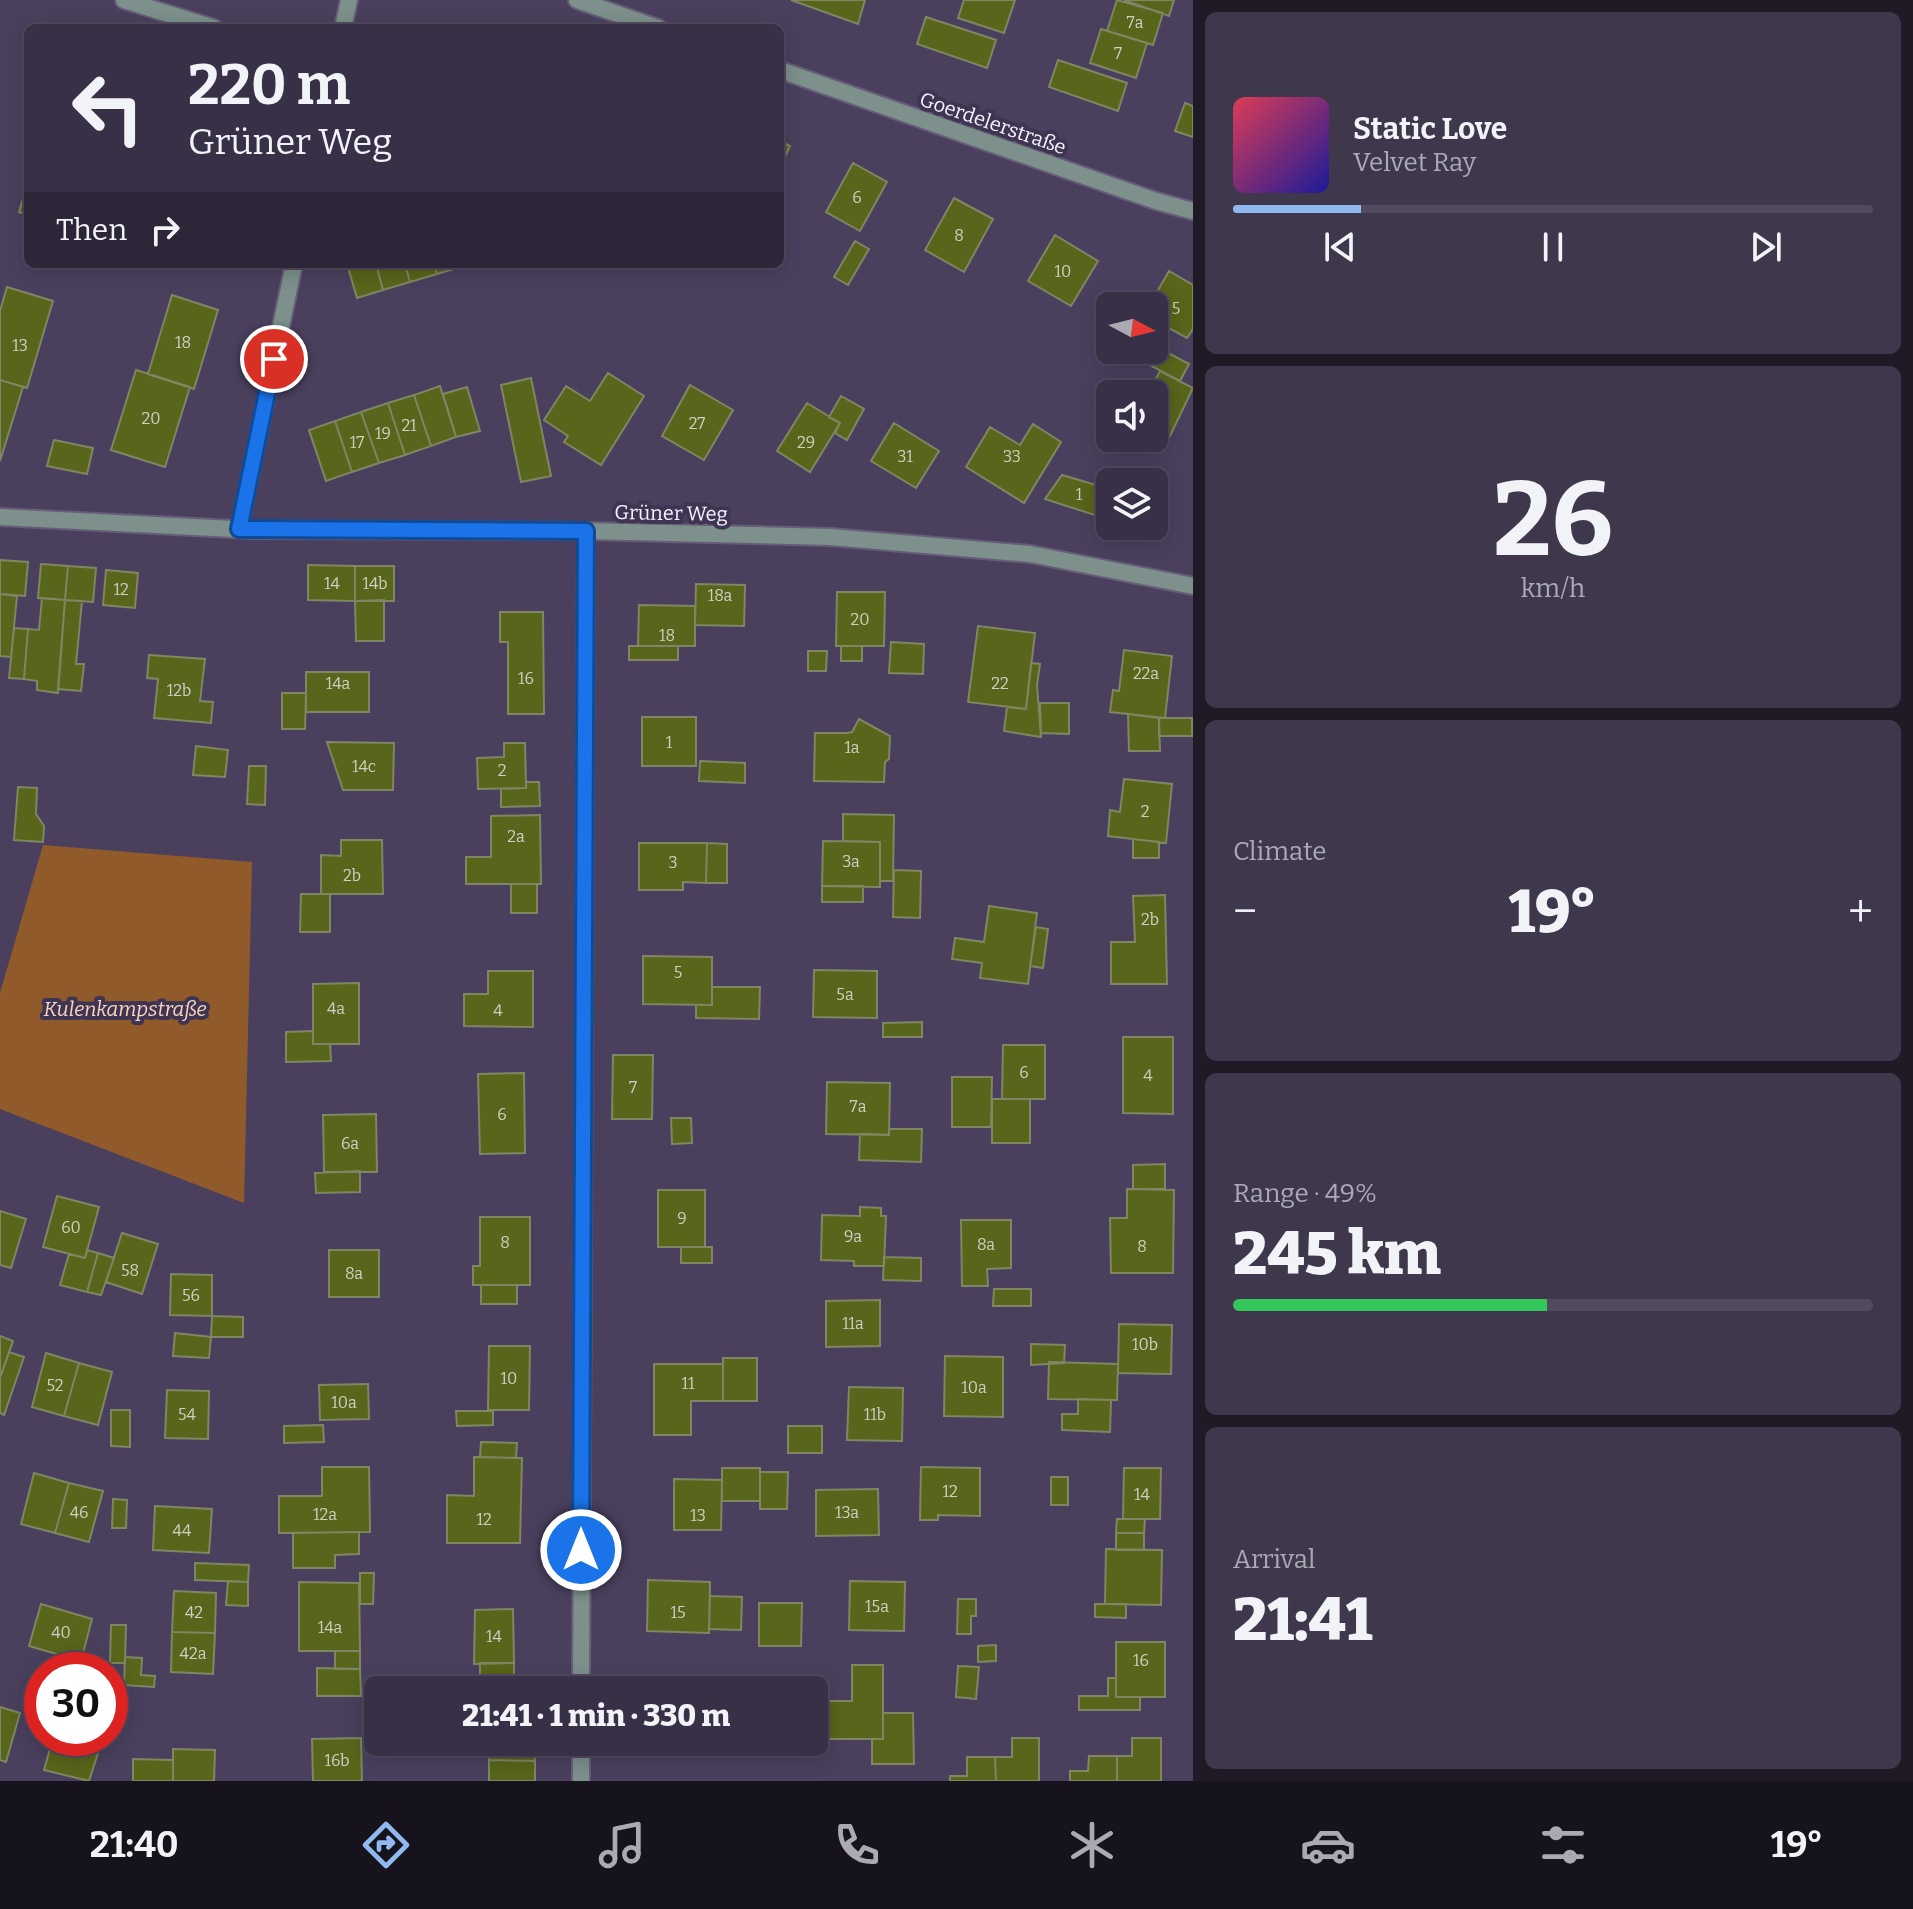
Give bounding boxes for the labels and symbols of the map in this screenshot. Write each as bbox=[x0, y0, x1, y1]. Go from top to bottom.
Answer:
house number: 7a bbox=[1127, 13, 1144, 32]
house number: 7 bbox=[1114, 44, 1122, 63]
street label: Goerdelerstraße bbox=[917, 87, 1069, 159]
house number: 6 bbox=[852, 188, 862, 207]
house number: 8 bbox=[954, 226, 964, 245]
house number: 10 bbox=[1055, 262, 1071, 281]
north arrow bbox=[1096, 292, 1168, 364]
house number: 5 bbox=[1172, 299, 1180, 318]
pin bbox=[240, 325, 308, 393]
house number: 18 bbox=[175, 333, 191, 352]
house number: 13 bbox=[12, 336, 28, 355]
house number: 20 bbox=[142, 409, 160, 428]
house number: 27 bbox=[689, 414, 705, 433]
house number: 21 bbox=[401, 416, 417, 435]
house number: 19 bbox=[375, 424, 391, 443]
house number: 17 bbox=[350, 433, 364, 452]
house number: 29 bbox=[797, 433, 815, 452]
house number: 31 bbox=[897, 447, 913, 466]
house number: 33 bbox=[1003, 447, 1021, 466]
house number: 1 bbox=[1076, 485, 1083, 504]
street label: Grüner Weg bbox=[614, 500, 728, 526]
house number: 14 bbox=[324, 574, 341, 593]
house number: 14b bbox=[362, 574, 388, 593]
house number: 12 bbox=[113, 580, 129, 599]
house number: 18a bbox=[708, 586, 732, 605]
house number: 20 bbox=[851, 610, 869, 629]
house number: 18 bbox=[659, 626, 675, 645]
house number: 22a bbox=[1133, 664, 1159, 683]
house number: 16 bbox=[518, 669, 534, 688]
house number: 14a bbox=[326, 674, 351, 693]
house number: 22 bbox=[991, 674, 1009, 693]
house number: 12b bbox=[167, 681, 191, 700]
house number: 1 bbox=[666, 733, 673, 752]
house number: 1a bbox=[844, 738, 860, 757]
house number: 14c bbox=[352, 757, 376, 776]
house number: 2 bbox=[498, 761, 506, 780]
house number: 2 bbox=[1141, 802, 1149, 821]
house number: 2a bbox=[507, 827, 525, 846]
house number: 3a bbox=[842, 852, 860, 871]
house number: 3 bbox=[668, 853, 678, 872]
house number: 2b bbox=[343, 866, 361, 885]
house number: 2b bbox=[1141, 910, 1159, 929]
house number: 5 bbox=[674, 963, 682, 982]
house number: 5a bbox=[836, 985, 854, 1004]
park label: Kulenkampstraße bbox=[43, 997, 207, 1021]
house number: 4a bbox=[327, 999, 345, 1018]
house number: 4 bbox=[493, 1001, 503, 1020]
house number: 6 bbox=[1019, 1063, 1029, 1082]
house number: 4 bbox=[1143, 1066, 1153, 1085]
house number: 7 bbox=[629, 1078, 637, 1097]
house number: 7a bbox=[850, 1097, 867, 1116]
house number: 6 bbox=[497, 1105, 507, 1124]
house number: 6a bbox=[341, 1134, 359, 1153]
house number: 9 bbox=[677, 1209, 687, 1228]
house number: 60 bbox=[61, 1218, 81, 1237]
house number: 9a bbox=[844, 1227, 862, 1246]
house number: 8 bbox=[500, 1233, 510, 1252]
house number: 8a bbox=[977, 1235, 995, 1254]
house number: 8 bbox=[1137, 1237, 1147, 1256]
house number: 58 bbox=[121, 1261, 139, 1280]
house number: 8a bbox=[345, 1264, 363, 1283]
house number: 56 bbox=[182, 1286, 200, 1305]
house number: 11a bbox=[842, 1314, 864, 1333]
house number: 10b bbox=[1132, 1335, 1158, 1354]
house number: 10 bbox=[501, 1369, 517, 1388]
house number: 11 bbox=[682, 1374, 695, 1393]
house number: 52 bbox=[47, 1376, 63, 1395]
house number: 10a bbox=[961, 1378, 987, 1397]
house number: 10a bbox=[331, 1393, 357, 1412]
house number: 54 bbox=[178, 1405, 197, 1424]
house number: 11b bbox=[864, 1405, 886, 1424]
house number: 12 bbox=[942, 1482, 958, 1501]
house number: 14 bbox=[1134, 1485, 1151, 1504]
house number: 46 bbox=[70, 1503, 88, 1522]
house number: 13a bbox=[835, 1503, 859, 1522]
house number: 12a bbox=[313, 1505, 337, 1524]
house number: 13 bbox=[690, 1506, 706, 1525]
position arrow bbox=[539, 1508, 623, 1592]
house number: 12 bbox=[476, 1510, 492, 1529]
house number: 44 bbox=[173, 1521, 192, 1540]
house number: 15a bbox=[865, 1597, 889, 1616]
house number: 42 bbox=[185, 1603, 203, 1622]
house number: 15 bbox=[670, 1603, 686, 1622]
house number: 14a bbox=[318, 1618, 343, 1637]
house number: 40 bbox=[51, 1623, 71, 1642]
house number: 14 bbox=[486, 1627, 503, 1646]
house number: 42a bbox=[180, 1644, 207, 1663]
house number: 16 bbox=[1133, 1651, 1149, 1670]
speed limit sign: 30 bbox=[24, 1652, 128, 1756]
house number: 16b bbox=[324, 1751, 350, 1770]

